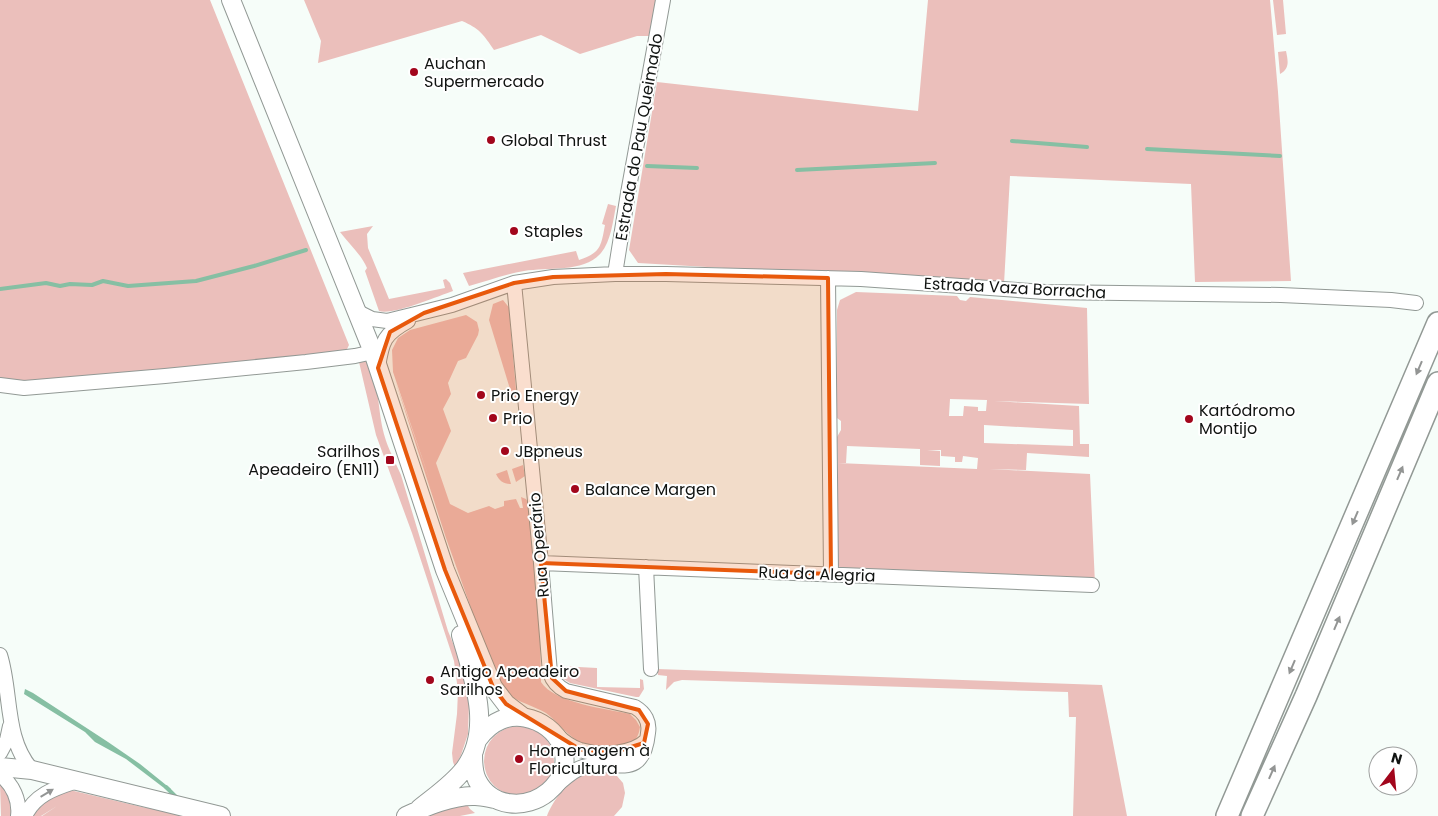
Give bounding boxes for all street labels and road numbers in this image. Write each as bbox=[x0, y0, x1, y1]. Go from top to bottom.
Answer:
street label: Estrada do Pau Queimado bbox=[609, 32, 669, 242]
street label: Estrada Vaza Borracha bbox=[923, 272, 1107, 304]
street label: Rua Operário bbox=[523, 492, 555, 598]
street label: Rua da Alegria bbox=[758, 560, 876, 588]

